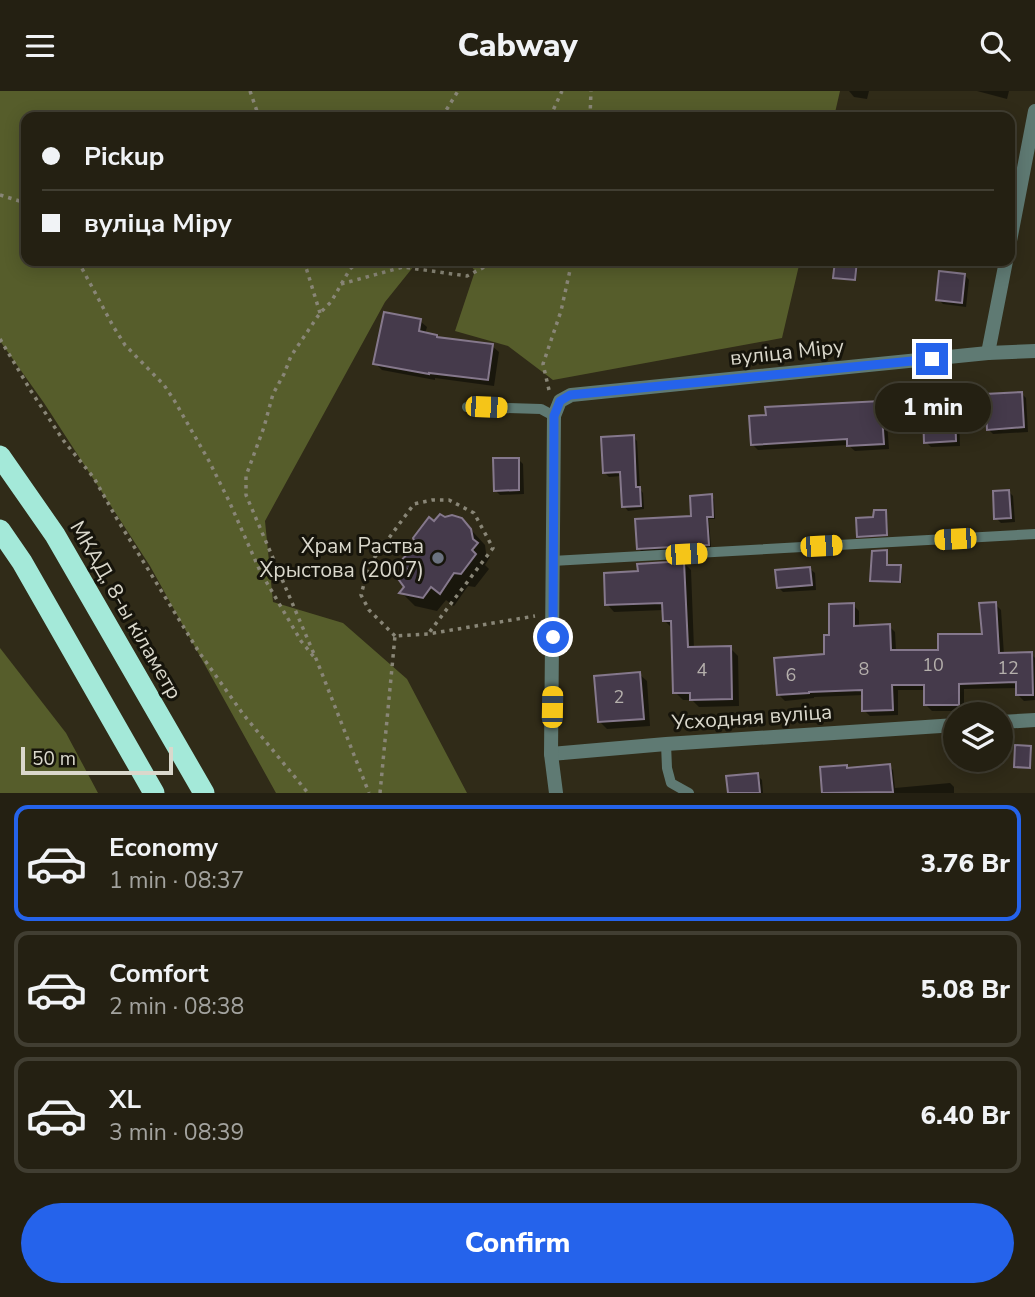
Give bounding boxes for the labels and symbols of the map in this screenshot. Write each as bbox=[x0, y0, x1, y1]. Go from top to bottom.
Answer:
street label: вуліца Міру bbox=[729, 332, 845, 372]
route end bbox=[916, 343, 948, 375]
callout: 1 min bbox=[874, 383, 990, 433]
car bbox=[465, 396, 508, 418]
street label: МКАД, 8-ы кіламетр bbox=[63, 516, 189, 704]
car bbox=[934, 527, 977, 551]
place label: Храм Раства Хрыстова (2007) bbox=[260, 532, 424, 584]
car bbox=[800, 534, 843, 558]
car bbox=[665, 542, 708, 566]
marker: Храм Раства Хрыстова (2007) bbox=[430, 550, 446, 566]
route start bbox=[537, 621, 569, 653]
house number: 10 bbox=[922, 653, 944, 677]
house number: 12 bbox=[997, 656, 1019, 680]
house number: 8 bbox=[859, 657, 869, 681]
house number: 4 bbox=[697, 658, 708, 682]
house number: 6 bbox=[786, 663, 796, 687]
house number: 2 bbox=[614, 685, 624, 709]
car bbox=[542, 686, 563, 728]
street label: Усходняя вуліца bbox=[670, 697, 833, 737]
scale bar bbox=[21, 744, 173, 776]

